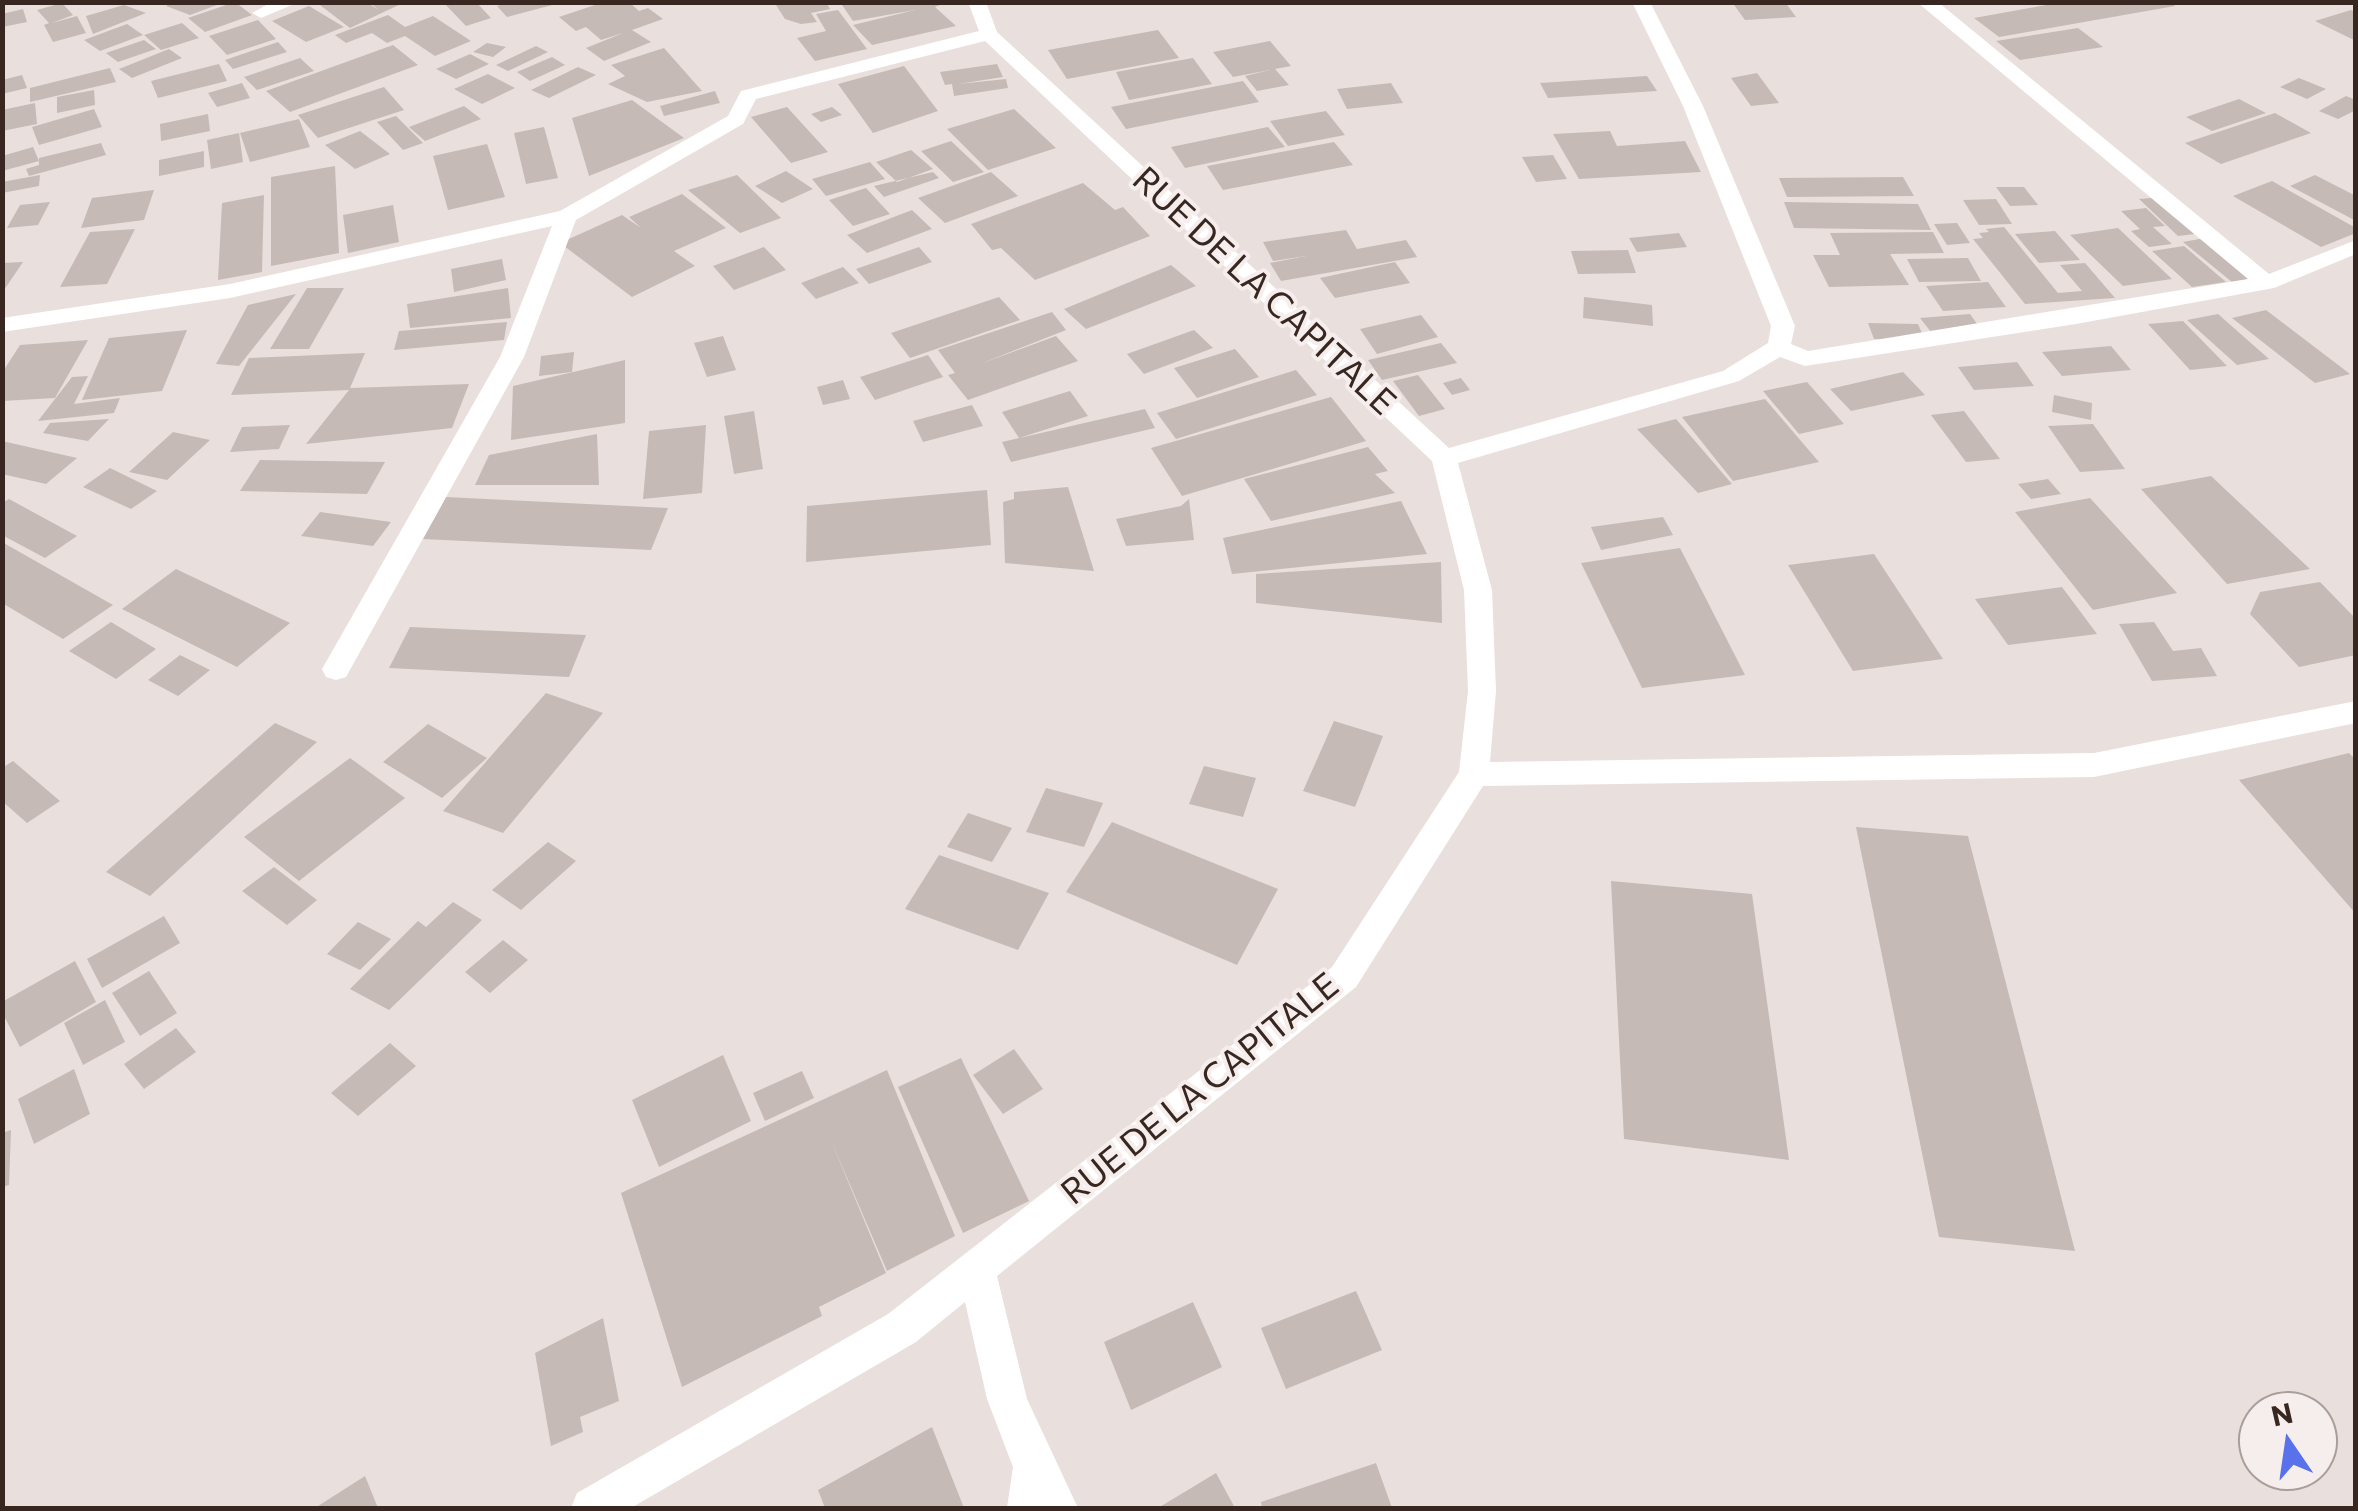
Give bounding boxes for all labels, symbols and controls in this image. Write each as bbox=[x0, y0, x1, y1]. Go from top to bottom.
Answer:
street label: RUE DE LA CAPITALE bbox=[1124, 158, 1404, 424]
street label: RUE DE LA CAPITALE bbox=[1053, 964, 1347, 1214]
north arrow bbox=[2238, 1391, 2338, 1491]
text: N bbox=[2268, 1395, 2296, 1433]

